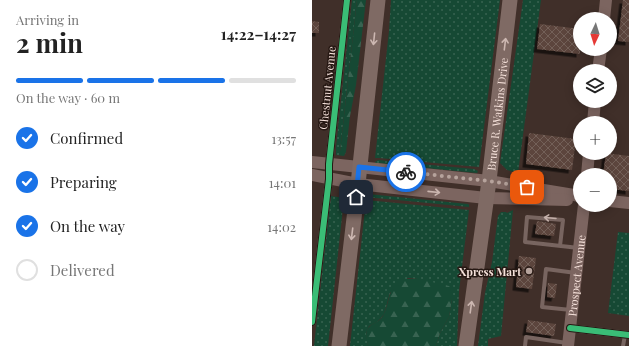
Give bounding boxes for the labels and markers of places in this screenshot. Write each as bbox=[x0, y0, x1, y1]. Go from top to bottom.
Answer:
pin bbox=[510, 170, 544, 204]
pin bbox=[339, 180, 373, 214]
place label: Xpress Mart bbox=[459, 264, 521, 279]
marker: Xpress Mart bbox=[524, 266, 534, 276]

